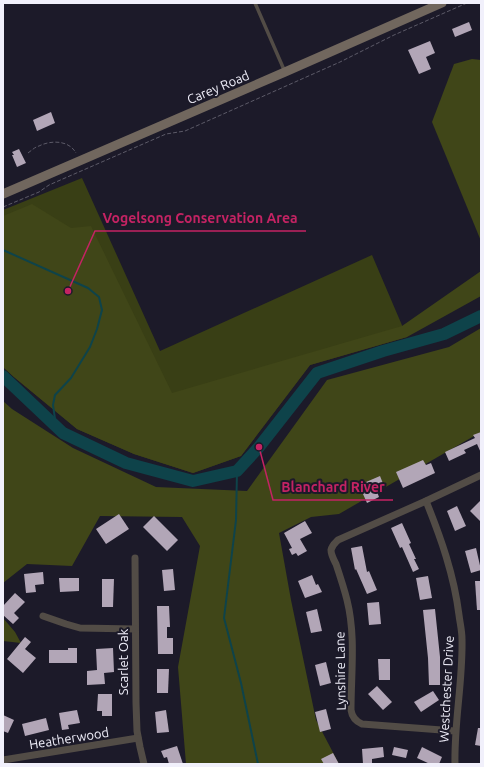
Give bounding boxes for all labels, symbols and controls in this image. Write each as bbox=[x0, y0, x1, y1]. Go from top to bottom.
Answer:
street label: Carey Road bbox=[185, 68, 251, 106]
callout: Vogelsong Conservation Area bbox=[95, 205, 306, 231]
text: Vogelsong Conservation Area bbox=[102, 210, 298, 226]
callout: Blanchard River bbox=[273, 474, 393, 500]
text: Blanchard River bbox=[281, 479, 385, 495]
street label: Scarlet Oak bbox=[116, 628, 130, 695]
street label: Lynshire Lane bbox=[332, 631, 348, 711]
street label: Westchester Drive bbox=[436, 635, 456, 743]
street label: Heatherwood bbox=[28, 725, 110, 751]

